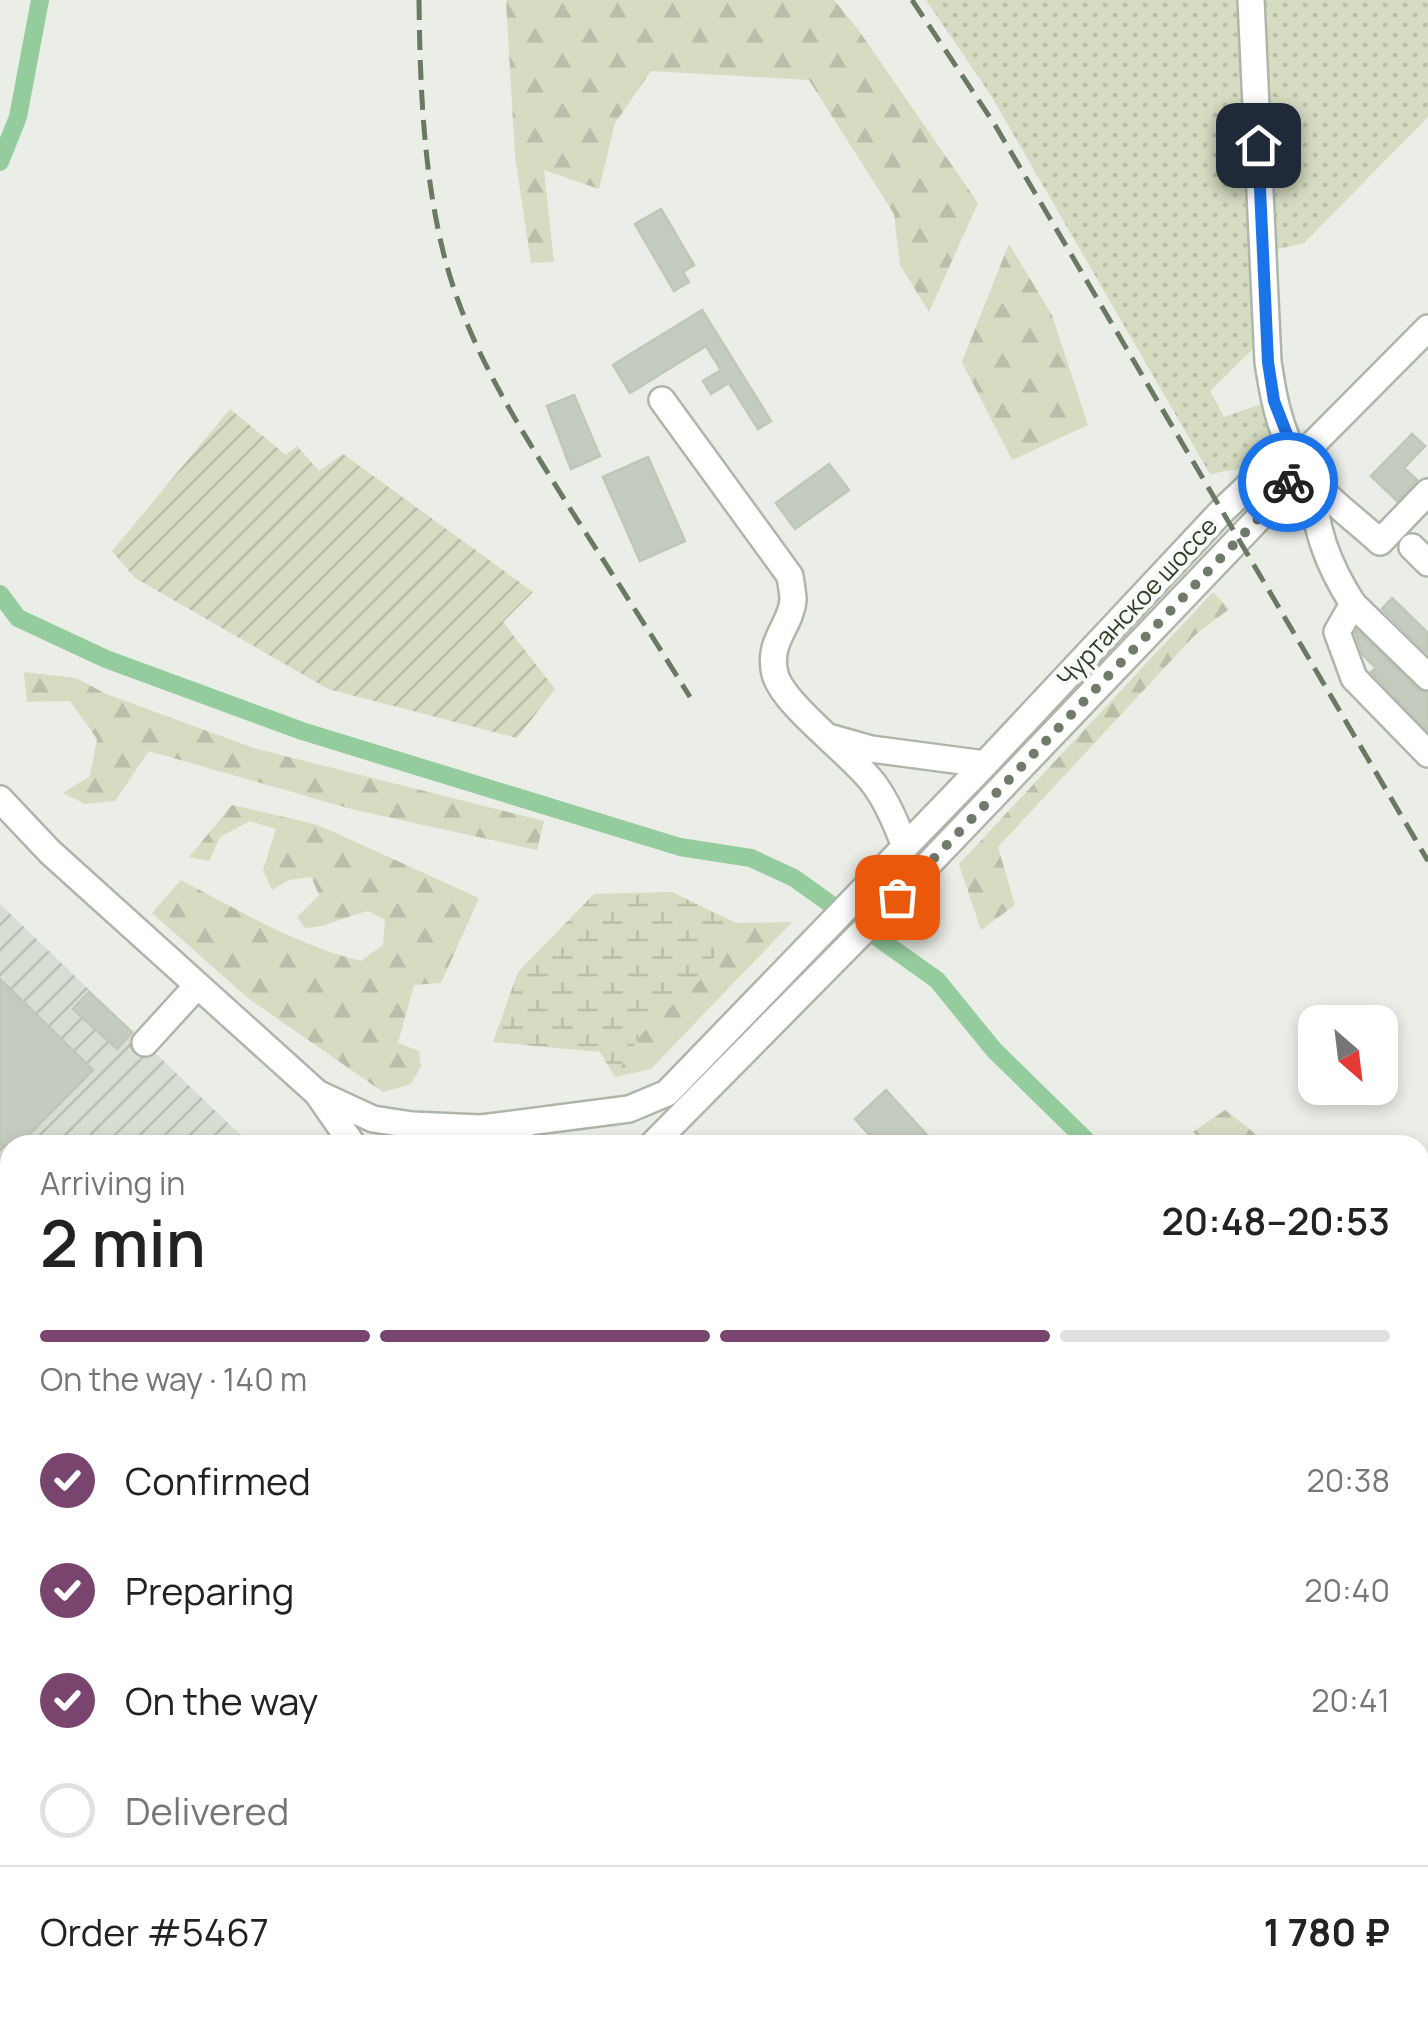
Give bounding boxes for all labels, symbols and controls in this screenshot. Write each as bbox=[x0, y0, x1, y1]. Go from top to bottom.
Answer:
pin bbox=[1216, 103, 1301, 188]
icon: home bbox=[1231, 118, 1286, 173]
courier bbox=[1238, 432, 1338, 532]
icon: bike bbox=[1261, 455, 1316, 510]
street label: Чуртанское шоссе bbox=[1048, 509, 1225, 694]
pin bbox=[855, 855, 940, 940]
icon: bag bbox=[870, 870, 925, 925]
north arrow bbox=[1298, 1005, 1398, 1105]
map controls bbox=[1298, 1005, 1398, 1105]
text: Arriving in bbox=[40, 1161, 185, 1205]
text: 20:48–20:53 bbox=[1161, 1194, 1390, 1246]
text: 2 min bbox=[40, 1198, 206, 1287]
text: On the way · 140 m bbox=[40, 1357, 307, 1401]
icon: check bbox=[40, 1453, 95, 1508]
text: Confirmed bbox=[125, 1454, 311, 1506]
text: 20:38 bbox=[1306, 1458, 1390, 1502]
icon: check bbox=[40, 1563, 95, 1618]
text: Preparing bbox=[125, 1564, 294, 1616]
text: 20:40 bbox=[1304, 1568, 1390, 1612]
icon: check bbox=[40, 1673, 95, 1728]
text: On the way bbox=[125, 1674, 318, 1726]
text: 20:41 bbox=[1311, 1678, 1390, 1722]
text: Delivered bbox=[125, 1784, 289, 1836]
text: Order #5467 bbox=[40, 1905, 269, 1957]
text: 1 780 ₽ bbox=[1264, 1905, 1390, 1957]

